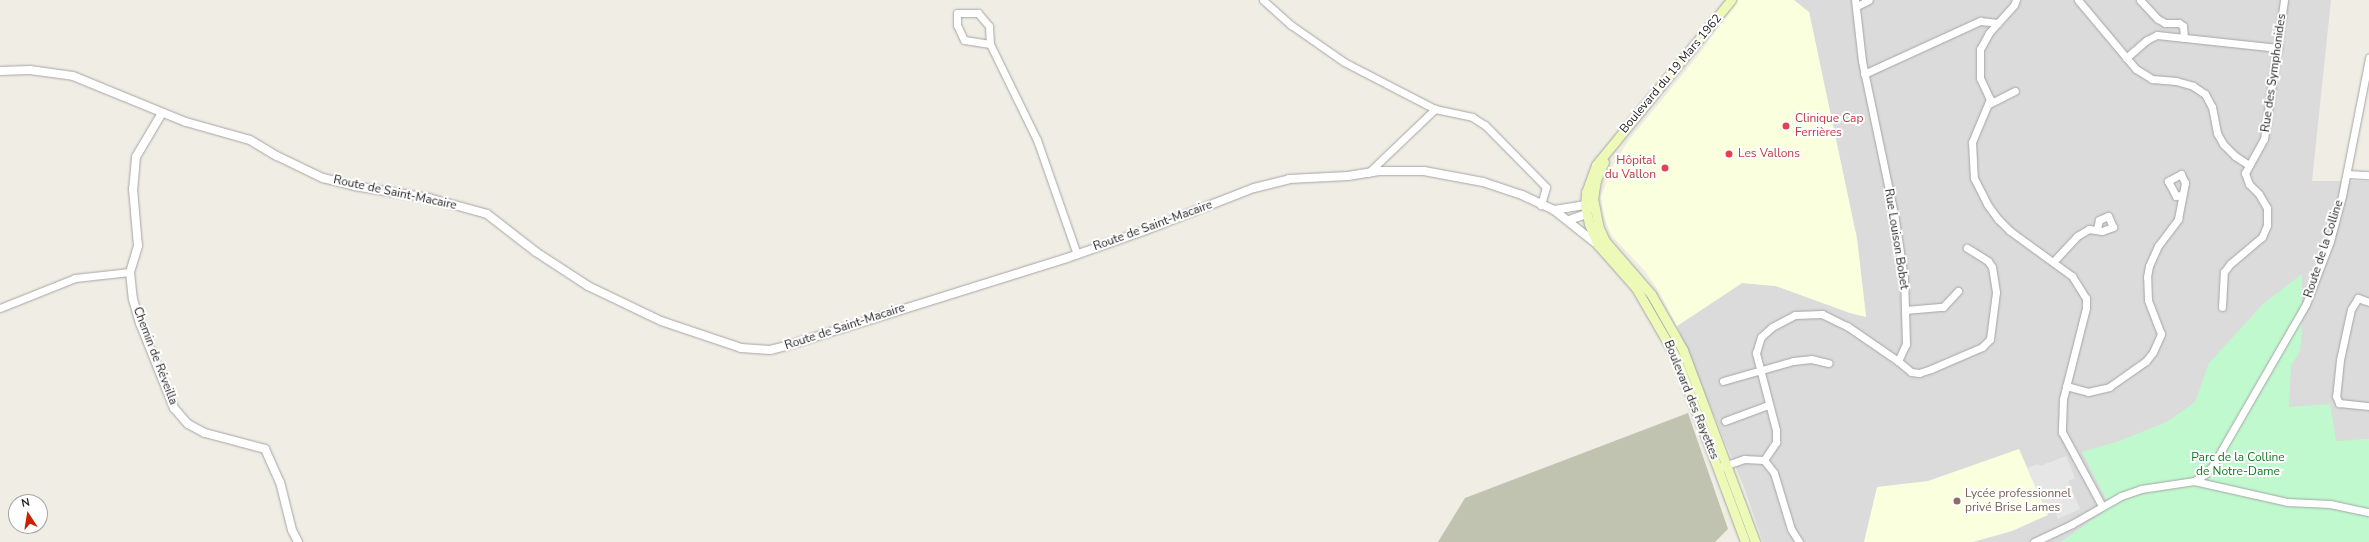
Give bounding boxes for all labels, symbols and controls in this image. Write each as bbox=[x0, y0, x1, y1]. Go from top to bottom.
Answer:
street label: Boulevard du 19 Mars 1962 bbox=[1617, 12, 1725, 136]
street label: Rue des Symphonides bbox=[2259, 13, 2289, 133]
place label: Clinique Cap Ferrières bbox=[1795, 112, 1863, 140]
marker: Clinique Cap Ferrières bbox=[1780, 120, 1792, 132]
place label: Les Vallons bbox=[1738, 147, 1800, 161]
marker: Les Vallons bbox=[1723, 148, 1735, 160]
place label: Hôpital du Vallon bbox=[1605, 154, 1656, 182]
marker: Hôpital du Vallon bbox=[1659, 162, 1671, 174]
street label: Route de Saint-Macaire bbox=[332, 173, 458, 213]
street label: Rue Louison Bobet bbox=[1881, 188, 1911, 290]
street label: Route de Saint-Macaire bbox=[1091, 198, 1215, 254]
street label: Route de la Colline bbox=[2301, 198, 2347, 300]
street label: Route de Saint-Macaire bbox=[783, 301, 907, 353]
street label: Chemin de Réveilla bbox=[130, 305, 180, 407]
street label: Boulevard des Rayettes bbox=[1660, 338, 1722, 462]
park label: Parc de la Colline de Notre-Dame bbox=[2191, 451, 2285, 479]
place label: Lycée professionnel privé Brise Lames bbox=[1965, 487, 2071, 515]
north arrow bbox=[8, 494, 48, 534]
text: N bbox=[20, 495, 31, 511]
marker: Lycée professionnel privé Brise Lames bbox=[1952, 496, 1962, 506]

